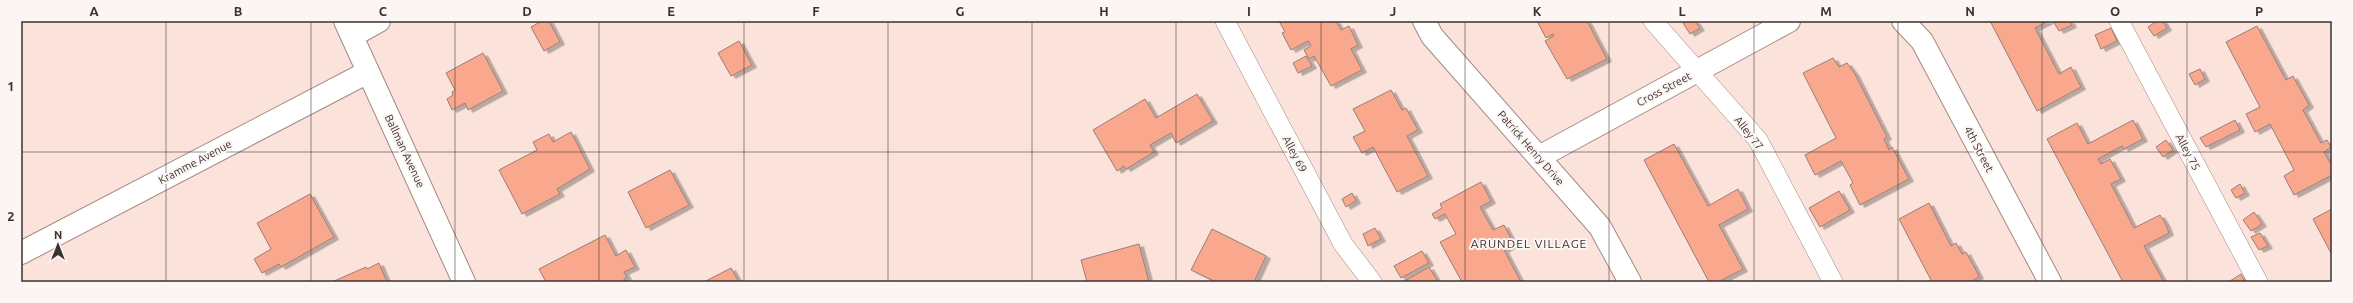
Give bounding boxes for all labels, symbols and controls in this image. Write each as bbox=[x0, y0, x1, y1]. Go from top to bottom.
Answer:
text: A bbox=[89, 4, 99, 18]
text: B bbox=[234, 4, 243, 18]
text: C bbox=[379, 4, 388, 18]
text: D bbox=[522, 4, 532, 18]
text: E bbox=[667, 4, 675, 18]
text: F bbox=[812, 4, 820, 18]
text: G bbox=[956, 4, 965, 18]
text: H bbox=[1099, 4, 1109, 18]
text: I bbox=[1247, 4, 1251, 18]
text: J bbox=[1390, 4, 1396, 18]
text: K bbox=[1533, 4, 1542, 18]
text: L bbox=[1678, 4, 1686, 18]
text: M bbox=[1820, 4, 1832, 18]
text: N bbox=[1965, 4, 1975, 18]
text: O bbox=[2110, 4, 2120, 18]
text: P bbox=[2255, 4, 2263, 18]
street label: Cross Street bbox=[1635, 69, 1694, 108]
text: 1 bbox=[7, 79, 15, 93]
street label: Patrick Henry Drive bbox=[1495, 108, 1567, 188]
street label: Ballman Avenue bbox=[383, 112, 427, 190]
street label: Alley 77 bbox=[1732, 114, 1766, 152]
street label: 4th Street bbox=[1962, 124, 1996, 175]
street label: Alley 75 bbox=[2173, 132, 2203, 172]
street label: Alley 69 bbox=[1280, 134, 1310, 174]
street label: Kramme Avenue bbox=[156, 138, 234, 186]
text: 2 bbox=[7, 209, 15, 223]
north arrow bbox=[38, 225, 78, 265]
text: N bbox=[54, 229, 62, 241]
district label: ARUNDEL VILLAGE bbox=[1471, 237, 1587, 250]

